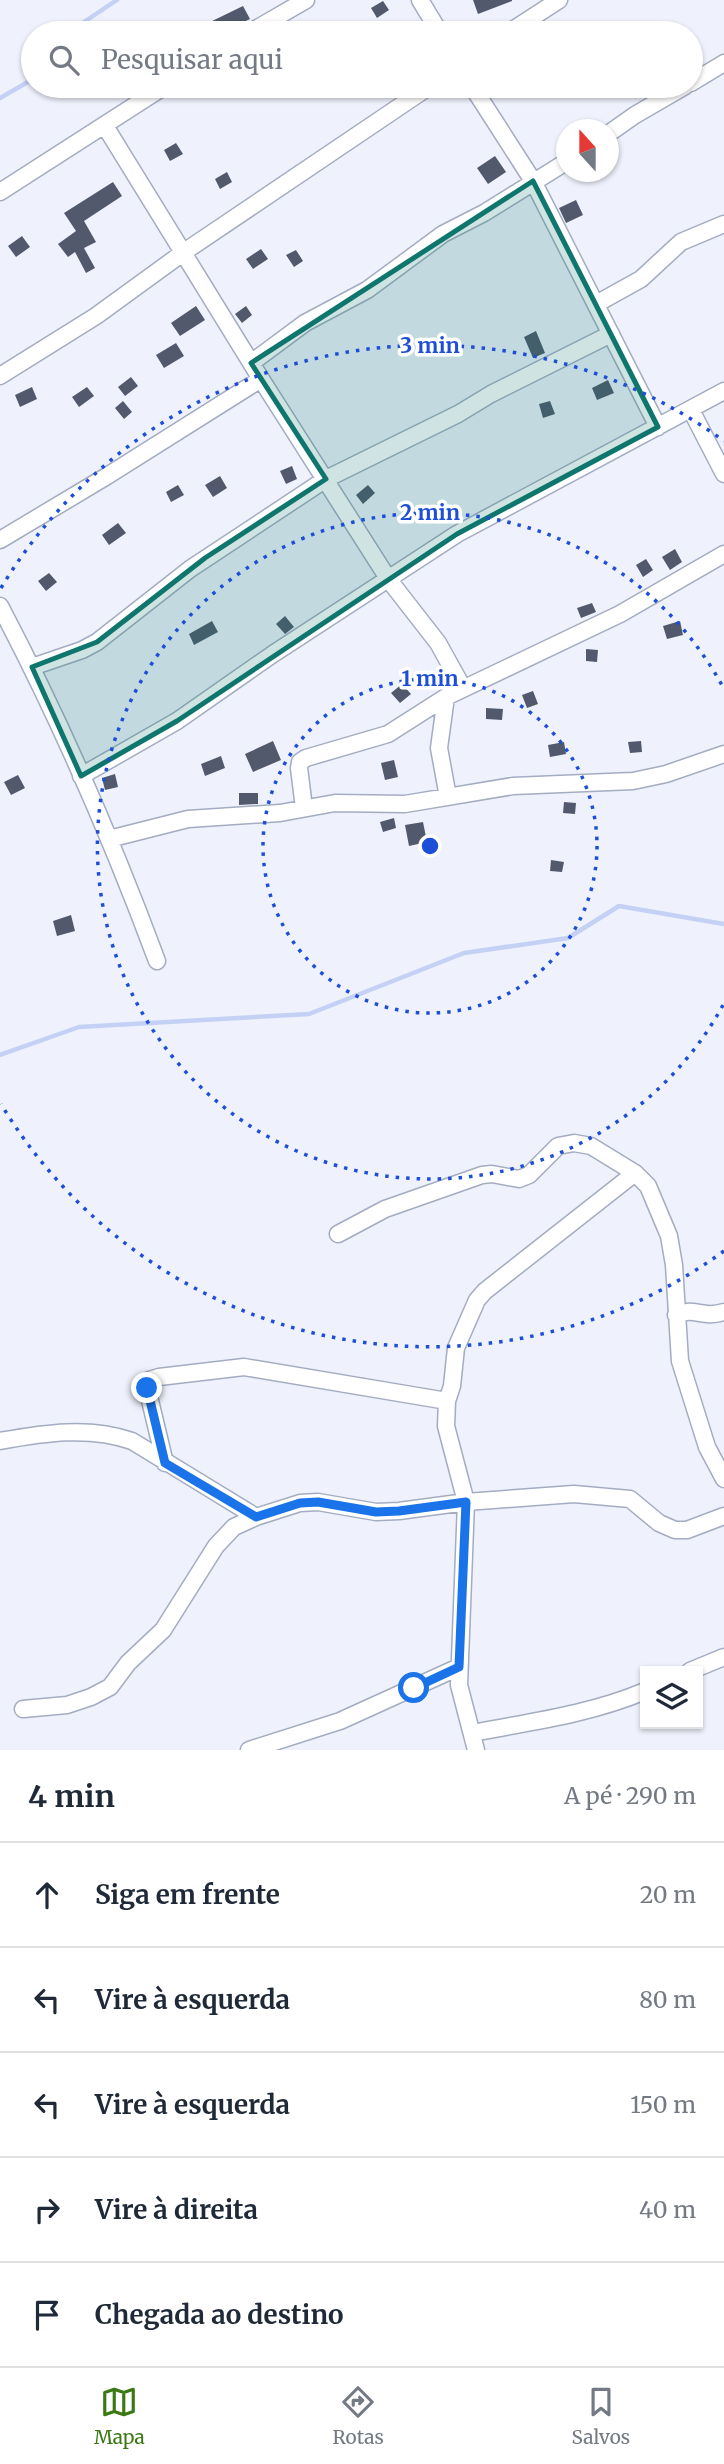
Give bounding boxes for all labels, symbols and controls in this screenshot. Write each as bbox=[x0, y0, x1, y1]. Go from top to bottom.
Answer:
search box bbox=[21, 21, 703, 98]
icon: search bbox=[45, 41, 83, 79]
text: Pesquisar aqui bbox=[101, 43, 283, 76]
north arrow bbox=[556, 119, 619, 182]
text: 3 min bbox=[400, 332, 460, 359]
text: 2 min bbox=[400, 499, 460, 526]
text: 1 min bbox=[401, 665, 459, 692]
centre of rings bbox=[418, 834, 442, 858]
route end bbox=[131, 1372, 162, 1403]
map controls bbox=[640, 1666, 703, 1729]
button: layers bbox=[640, 1666, 703, 1729]
route start bbox=[398, 1672, 429, 1703]
text: 4 min bbox=[28, 1777, 115, 1815]
text: A pé · 290 m bbox=[564, 1781, 696, 1810]
icon: ahead bbox=[28, 1876, 66, 1914]
text: Siga em frente bbox=[95, 1878, 280, 1911]
text: 20 m bbox=[640, 1880, 696, 1909]
icon: left bbox=[28, 1981, 66, 2019]
text: Vire à esquerda bbox=[95, 1983, 290, 2016]
text: 80 m bbox=[639, 1985, 696, 2014]
icon: left bbox=[28, 2086, 66, 2124]
text: Vire à esquerda bbox=[95, 2088, 290, 2121]
text: 150 m bbox=[630, 2090, 696, 2119]
icon: right bbox=[28, 2191, 66, 2229]
text: Vire à direita bbox=[95, 2193, 258, 2226]
text: 40 m bbox=[639, 2195, 696, 2224]
icon: arrive bbox=[28, 2296, 66, 2334]
text: Chegada ao destino bbox=[95, 2298, 344, 2331]
tab: Mapa bbox=[94, 2383, 145, 2449]
tab: Rotas bbox=[333, 2383, 384, 2449]
tab: Salvos bbox=[572, 2383, 630, 2449]

